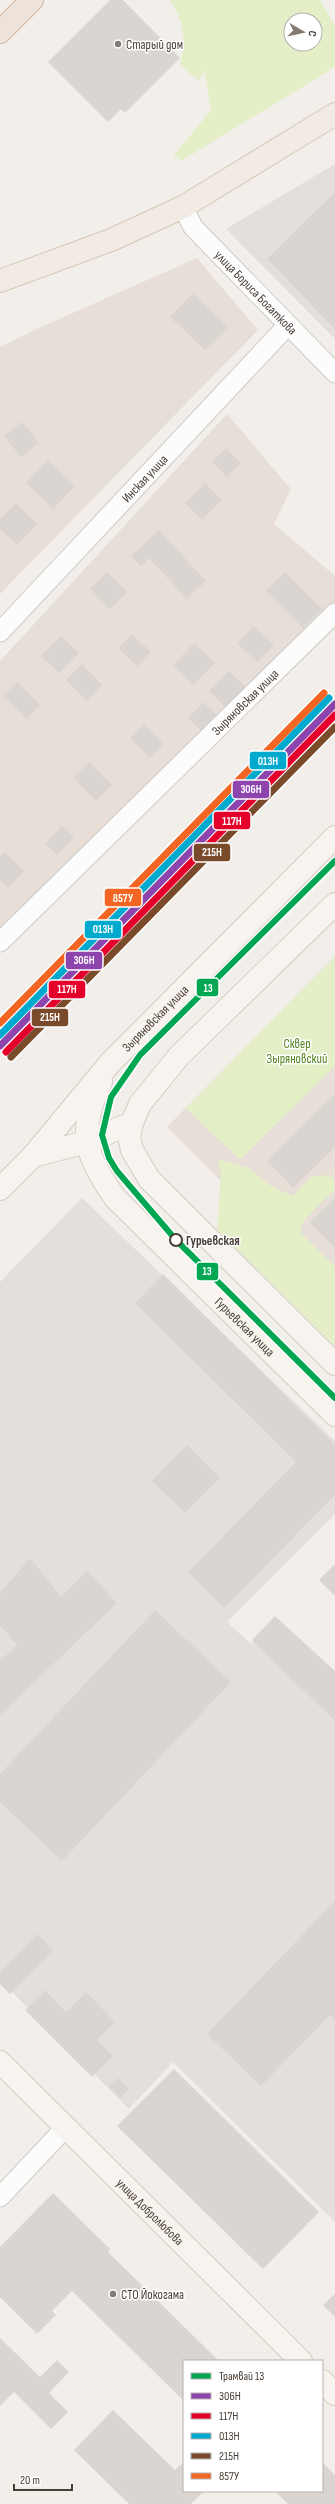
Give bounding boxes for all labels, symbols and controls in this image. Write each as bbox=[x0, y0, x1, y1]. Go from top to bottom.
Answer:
north arrow bbox=[283, 12, 323, 52]
text: С bbox=[305, 30, 319, 38]
place label: Старый дом bbox=[126, 37, 183, 53]
marker: Старый дом bbox=[113, 39, 123, 49]
street label: улица Бориса Богаткова bbox=[211, 247, 300, 338]
street label: Инская улица bbox=[119, 452, 171, 506]
street label: Зыряновская улица bbox=[209, 666, 282, 739]
line badge: 013Н bbox=[249, 751, 287, 770]
text: 013Н bbox=[258, 755, 278, 768]
line badge: 306Н bbox=[232, 780, 270, 799]
text: 306Н bbox=[240, 783, 262, 796]
line badge: 117Н bbox=[213, 811, 251, 830]
text: 117Н bbox=[222, 815, 242, 828]
line badge: 215Н bbox=[193, 843, 231, 862]
text: 215Н bbox=[202, 846, 222, 859]
line badge: 857У bbox=[104, 888, 142, 907]
text: 857У bbox=[113, 892, 134, 905]
line badge: 013Н bbox=[84, 920, 122, 939]
text: 013Н bbox=[93, 923, 113, 936]
line badge: 306Н bbox=[65, 951, 103, 970]
text: 306Н bbox=[73, 954, 95, 967]
line badge: 13 bbox=[196, 978, 219, 997]
line badge: 117Н bbox=[48, 980, 86, 999]
street label: Зыряновская улица bbox=[119, 982, 192, 1055]
text: 13 bbox=[203, 982, 213, 995]
text: 117Н bbox=[57, 983, 77, 996]
line badge: 215Н bbox=[31, 1008, 69, 1027]
text: 215Н bbox=[40, 1011, 60, 1024]
park label: Cквер Зыряновский bbox=[267, 1036, 327, 1067]
marker: Гурьевская bbox=[169, 1233, 183, 1247]
place label: Гурьевская bbox=[186, 1233, 240, 1249]
line badge: 13 bbox=[196, 1262, 219, 1281]
text: 13 bbox=[202, 1265, 212, 1278]
street label: Гурьевская улица bbox=[211, 1294, 278, 1360]
street label: улица Добролюбова bbox=[113, 2175, 187, 2249]
place label: СТО Йокогама bbox=[121, 2287, 184, 2303]
marker: СТО Йокогама bbox=[108, 2289, 118, 2299]
legend bbox=[183, 2360, 323, 2492]
text: Трамвай 13 bbox=[219, 2369, 264, 2384]
text: 306Н bbox=[219, 2389, 241, 2404]
text: 117Н bbox=[219, 2409, 238, 2424]
text: 013Н bbox=[219, 2429, 240, 2444]
text: 215Н bbox=[219, 2449, 239, 2464]
scale bar bbox=[14, 2466, 72, 2492]
text: 857У bbox=[219, 2469, 239, 2484]
text: 20 m bbox=[20, 2473, 40, 2488]

